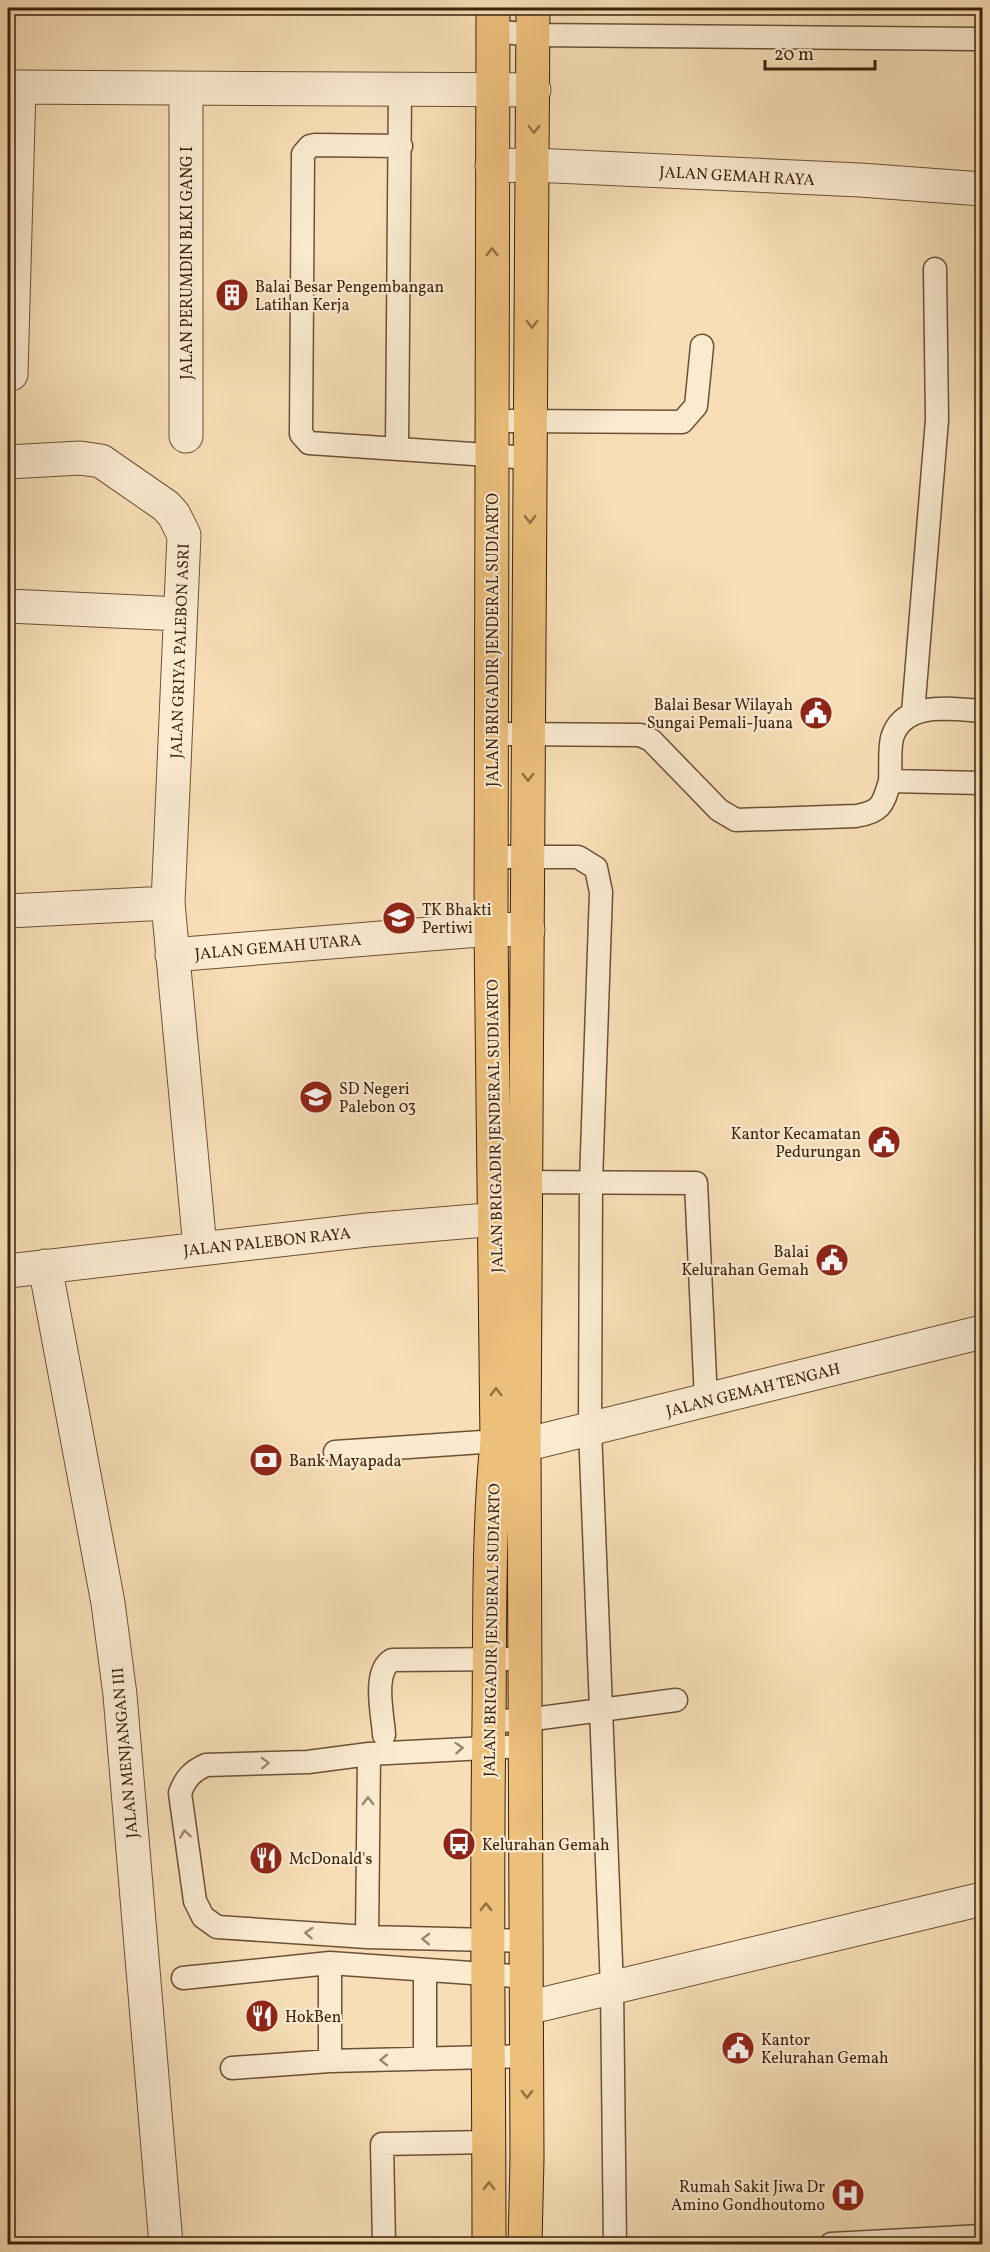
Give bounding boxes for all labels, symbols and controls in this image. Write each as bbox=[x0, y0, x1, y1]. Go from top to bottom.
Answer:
scale bar bbox=[765, 33, 874, 71]
text: 20 m bbox=[774, 43, 814, 68]
one-way arrow bbox=[527, 124, 540, 133]
street label: JALAN PERUMDIN BLKI GANG I bbox=[177, 146, 199, 380]
street label: JALAN GEMAH RAYA bbox=[659, 162, 815, 192]
one-way arrow bbox=[486, 248, 499, 257]
building icon: Balai Besar Pengembangan Latihan Kerja bbox=[214, 277, 250, 313]
place label: Balai Besar Pengembangan Latihan Kerja bbox=[255, 277, 444, 317]
one-way arrow bbox=[526, 319, 538, 328]
street label: JALAN BRIGADIR JENDERAL SUDIARTO bbox=[483, 493, 505, 787]
one-way arrow bbox=[524, 514, 536, 523]
street label: JALAN GRIYA PALEBON ASRI bbox=[166, 543, 196, 759]
place label: Balai Besar Wilayah Sungai Pemali-Juana bbox=[647, 695, 793, 735]
public building icon: Balai Besar Wilayah Sungai Pemali-Juana bbox=[798, 695, 834, 731]
one-way arrow bbox=[522, 772, 534, 781]
school or university icon: TK Bhakti Pertiwi bbox=[381, 900, 417, 936]
place label: TK Bhakti Pertiwi bbox=[422, 900, 492, 940]
street label: JALAN GEMAH UTARA bbox=[194, 930, 362, 966]
street label: JALAN BRIGADIR JENDERAL SUDIARTO bbox=[482, 979, 510, 1273]
school or university icon: SD Negeri Palebon 03 bbox=[298, 1079, 334, 1115]
place label: SD Negeri Palebon 03 bbox=[339, 1079, 416, 1119]
place label: Kantor Kecamatan Pedurungan bbox=[731, 1124, 861, 1164]
public building icon: Kantor Kecamatan Pedurungan bbox=[866, 1124, 902, 1160]
street label: JALAN PALEBON RAYA bbox=[182, 1223, 352, 1263]
place label: Balai Kelurahan Gemah bbox=[682, 1242, 809, 1282]
public building icon: Balai Kelurahan Gemah bbox=[814, 1242, 850, 1278]
street label: JALAN GEMAH TENGAH bbox=[664, 1359, 843, 1423]
one-way arrow bbox=[490, 1388, 503, 1397]
bank icon: Bank Mayapada bbox=[248, 1442, 284, 1478]
place label: Bank Mayapada bbox=[289, 1451, 402, 1473]
street label: JALAN BRIGADIR JENDERAL SUDIARTO bbox=[479, 1483, 507, 1777]
street label: JALAN MENJANGAN III bbox=[108, 1667, 144, 1839]
one-way arrow bbox=[454, 1741, 463, 1754]
one-way arrow bbox=[260, 1757, 269, 1769]
one-way arrow bbox=[362, 1796, 374, 1805]
bus stop icon: Kelurahan Gemah bbox=[441, 1826, 477, 1862]
one-way arrow bbox=[180, 1830, 192, 1839]
place label: Kelurahan Gemah bbox=[482, 1835, 609, 1857]
restaurant icon: McDonald's bbox=[248, 1840, 284, 1876]
place label: McDonald's bbox=[289, 1849, 372, 1871]
one-way arrow bbox=[480, 1903, 492, 1912]
one-way arrow bbox=[305, 1927, 314, 1940]
one-way arrow bbox=[421, 1933, 430, 1945]
restaurant icon: HokBen bbox=[244, 1998, 280, 2034]
place label: HokBen bbox=[285, 2007, 341, 2029]
public building icon: Kantor Kelurahan Gemah bbox=[720, 2030, 756, 2066]
place label: Kantor Kelurahan Gemah bbox=[761, 2030, 888, 2070]
one-way arrow bbox=[380, 2054, 389, 2066]
one-way arrow bbox=[521, 2089, 533, 2098]
place label: Rumah Sakit Jiwa Dr Amino Gondhoutomo bbox=[671, 2177, 825, 2217]
hospital icon: Rumah Sakit Jiwa Dr Amino Gondhoutomo bbox=[830, 2177, 866, 2213]
one-way arrow bbox=[483, 2182, 495, 2191]

